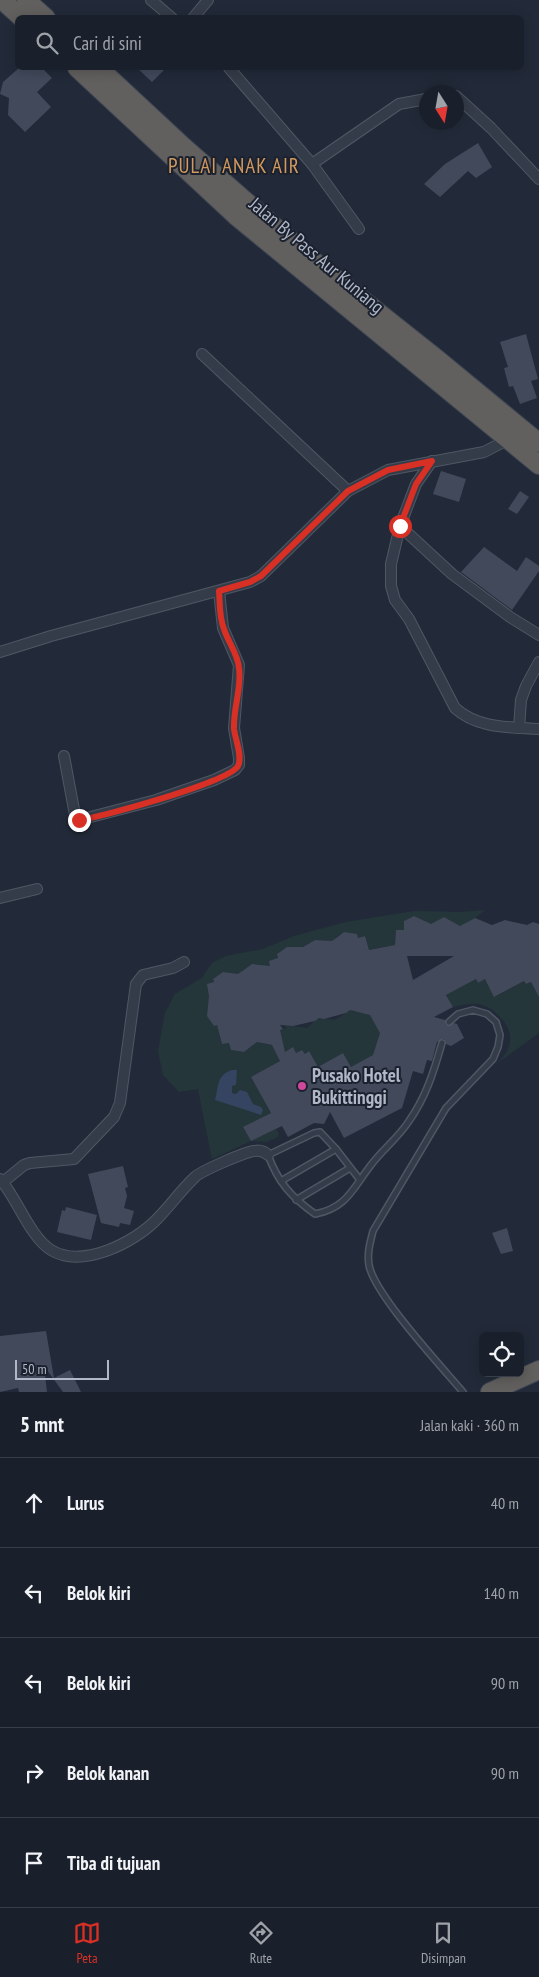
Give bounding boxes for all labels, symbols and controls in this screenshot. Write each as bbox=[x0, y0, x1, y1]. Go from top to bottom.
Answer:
search box bbox=[15, 15, 524, 70]
icon: search bbox=[33, 29, 61, 57]
text: Cari di sini bbox=[73, 31, 142, 55]
north arrow bbox=[419, 85, 464, 130]
district label: PULAI ANAK AIR bbox=[168, 152, 300, 179]
street label: Jalan By Pass Aur Kuniang bbox=[244, 191, 389, 318]
route start bbox=[389, 515, 412, 538]
route end bbox=[68, 809, 91, 832]
place label: Pusako Hotel Bukittinggi bbox=[312, 1063, 401, 1109]
marker: Pusako Hotel Bukittinggi bbox=[296, 1080, 308, 1092]
map controls bbox=[479, 1332, 524, 1377]
button: locate bbox=[479, 1332, 524, 1377]
scale bar bbox=[15, 1357, 109, 1380]
text: 50 m bbox=[22, 1360, 47, 1378]
text: 5 mnt bbox=[20, 1411, 64, 1438]
text: Jalan kaki · 360 m bbox=[420, 1415, 519, 1435]
icon: ahead bbox=[20, 1489, 48, 1517]
text: Lurus bbox=[67, 1491, 104, 1515]
text: 40 m bbox=[491, 1493, 519, 1513]
icon: left bbox=[20, 1579, 48, 1607]
text: Belok kiri bbox=[67, 1581, 131, 1605]
text: 140 m bbox=[484, 1583, 519, 1603]
icon: left bbox=[20, 1669, 48, 1697]
text: Belok kiri bbox=[67, 1671, 131, 1695]
text: 90 m bbox=[491, 1673, 519, 1693]
icon: right bbox=[20, 1759, 48, 1787]
text: Belok kanan bbox=[67, 1761, 149, 1785]
text: 90 m bbox=[491, 1763, 519, 1783]
icon: arrive bbox=[20, 1849, 48, 1877]
text: Tiba di tujuan bbox=[67, 1851, 160, 1875]
tab: Peta bbox=[73, 1919, 101, 1967]
tab: Rute bbox=[247, 1919, 275, 1967]
tab: Disimpan bbox=[421, 1919, 466, 1967]

